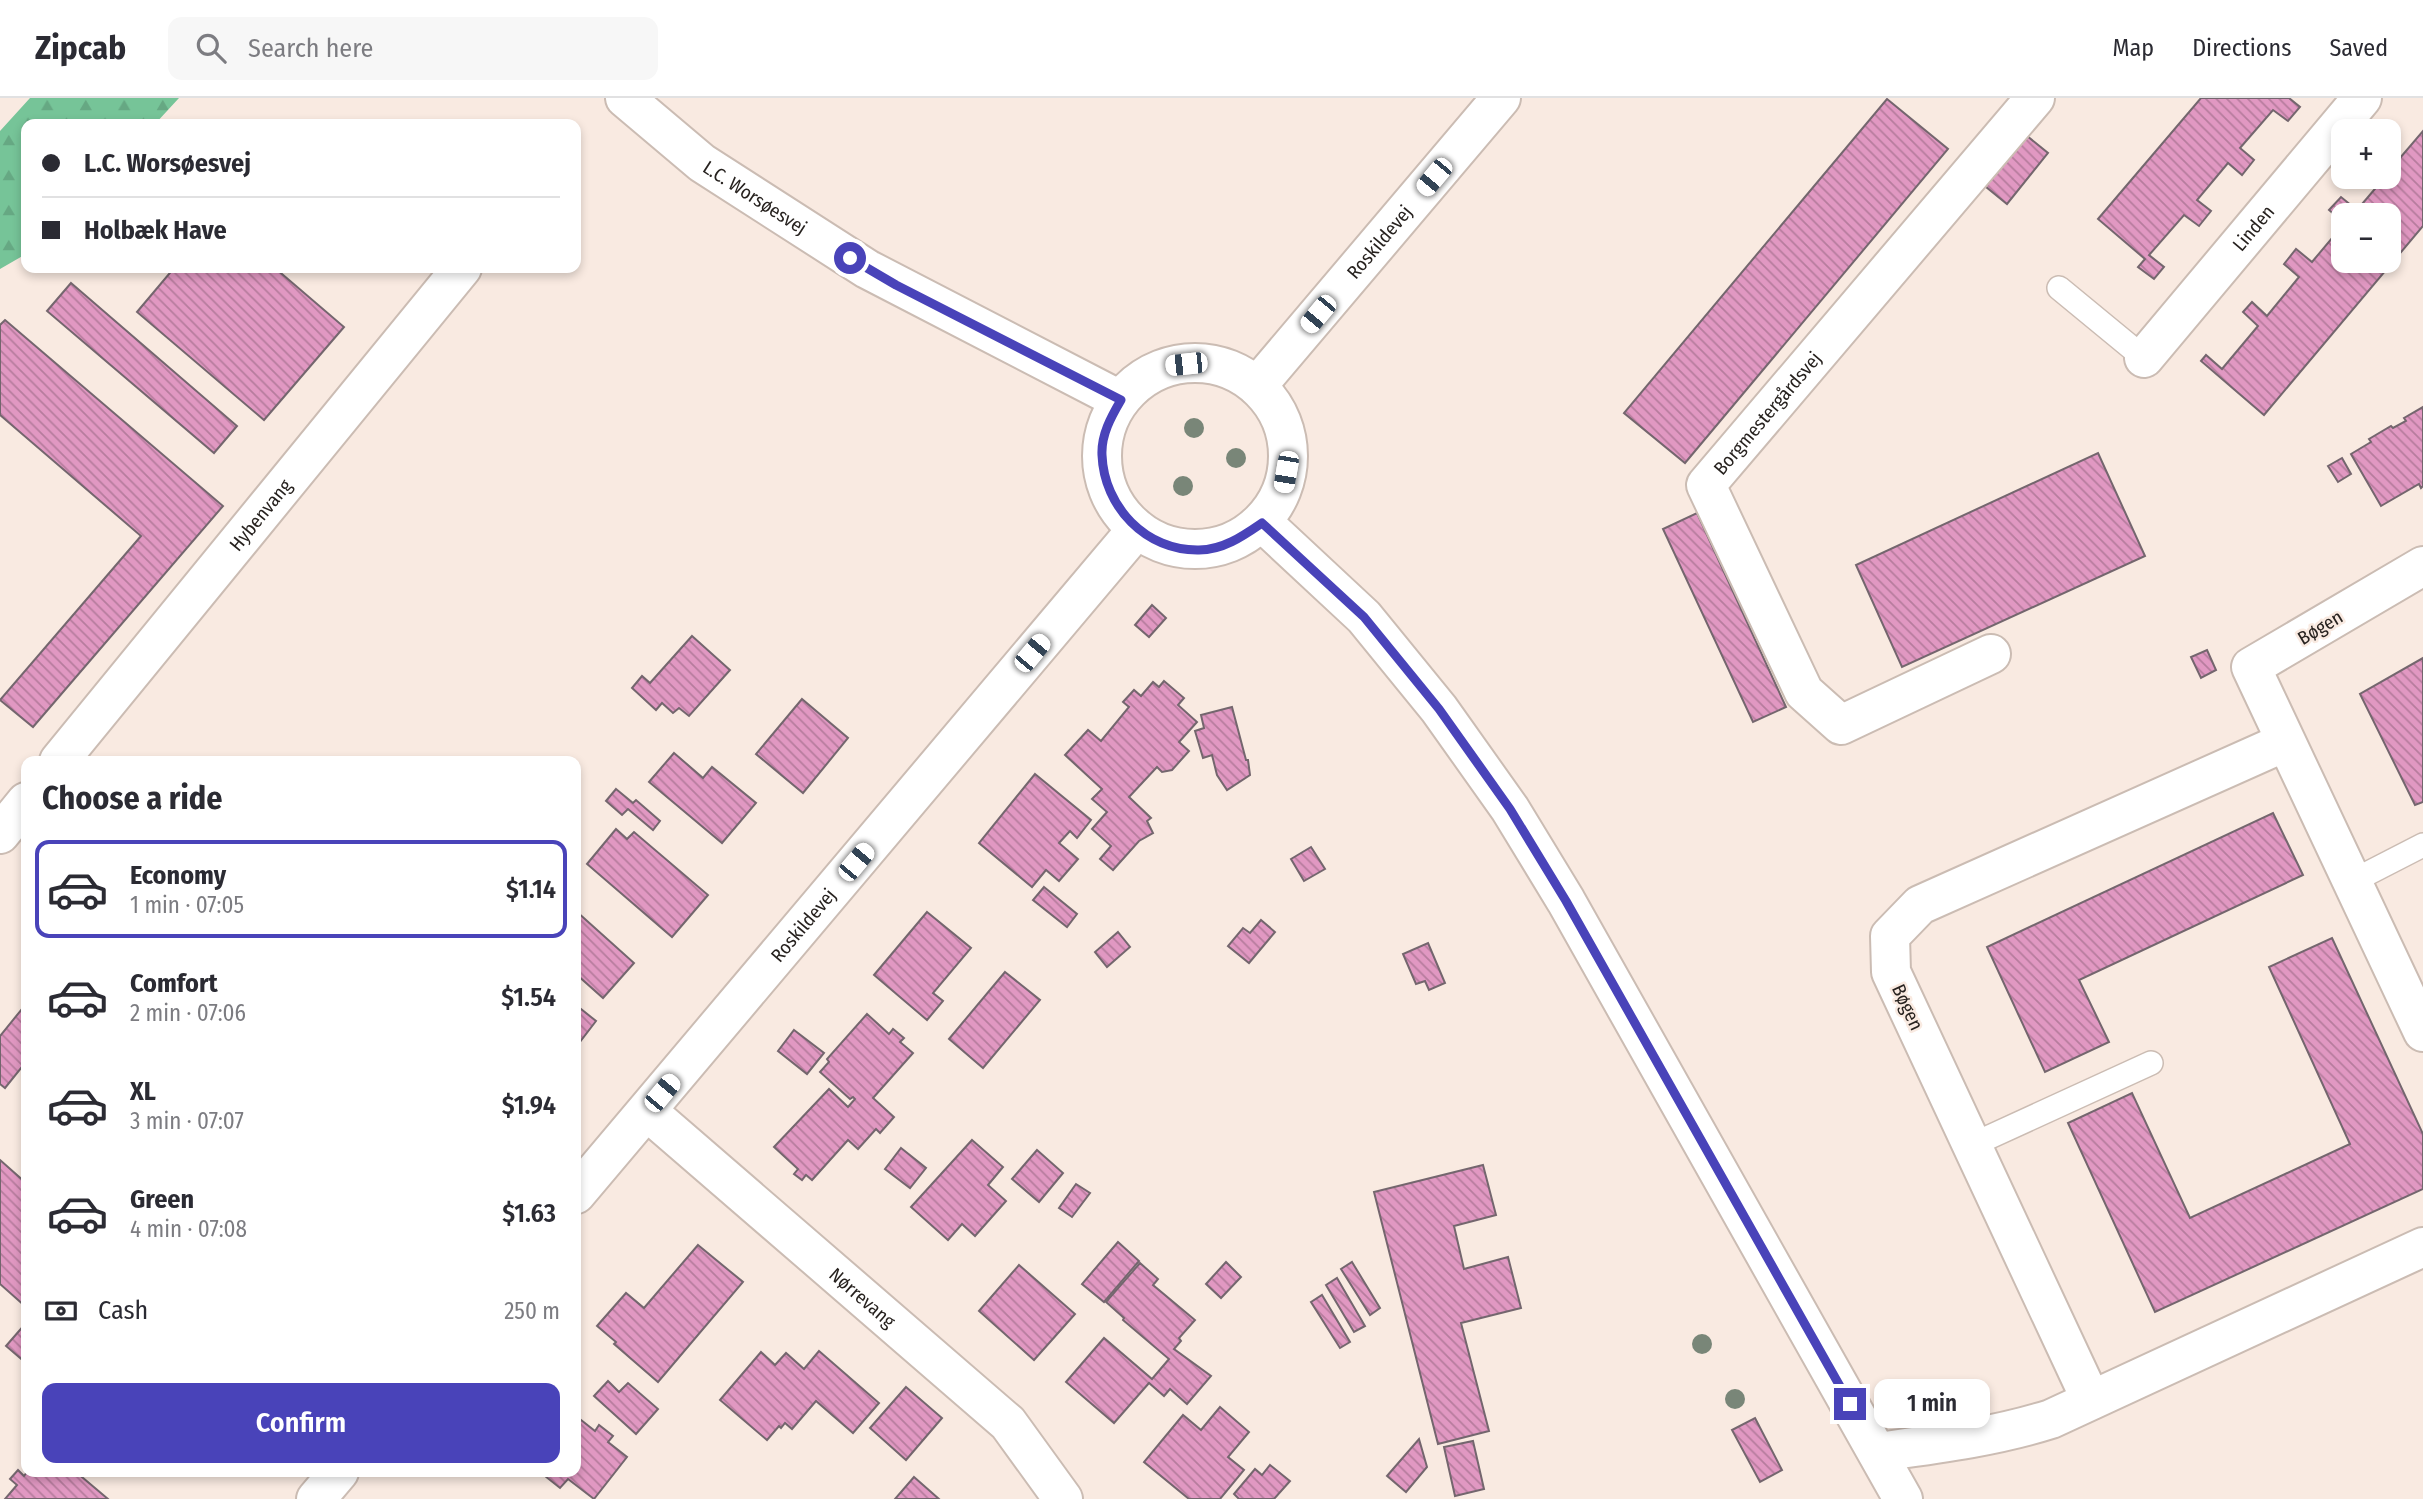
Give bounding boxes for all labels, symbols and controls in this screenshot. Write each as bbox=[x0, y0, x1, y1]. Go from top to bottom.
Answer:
search box bbox=[168, 17, 658, 80]
text: Zipcab bbox=[35, 28, 126, 68]
icon: search bbox=[192, 29, 230, 67]
text: Search here bbox=[248, 33, 373, 64]
text: Map bbox=[2113, 34, 2154, 62]
text: Directions bbox=[2192, 34, 2291, 62]
text: Saved bbox=[2329, 34, 2388, 62]
map controls bbox=[2331, 119, 2401, 273]
button: + bbox=[2331, 119, 2401, 189]
text: L.C. Worsøesvej bbox=[84, 148, 251, 179]
car bbox=[1413, 154, 1456, 200]
street label: L.C. Worsøesvej bbox=[699, 156, 811, 239]
street label: Linden bbox=[2228, 200, 2279, 256]
street label: Roskildevej bbox=[1342, 201, 1417, 283]
button: − bbox=[2331, 203, 2401, 273]
text: Holbæk Have bbox=[84, 215, 227, 246]
route start bbox=[834, 242, 866, 274]
car bbox=[1297, 291, 1340, 337]
street label: Borgmestergårdsvej bbox=[1709, 347, 1826, 480]
car bbox=[1165, 351, 1208, 377]
car bbox=[1273, 449, 1300, 495]
street label: Hybenvang bbox=[225, 475, 297, 556]
street label: Bøgen bbox=[2294, 605, 2347, 650]
car bbox=[1011, 630, 1054, 676]
text: Choose a ride bbox=[42, 779, 223, 817]
car bbox=[835, 839, 878, 885]
icon: car bbox=[46, 858, 109, 921]
text: Economy bbox=[130, 860, 226, 891]
text: $1.14 bbox=[506, 874, 556, 905]
street label: Roskildevej bbox=[766, 884, 841, 967]
text: 1 min · 07:05 bbox=[130, 891, 244, 919]
icon: car bbox=[46, 966, 109, 1029]
text: Comfort bbox=[130, 968, 218, 999]
street label: Bøgen bbox=[1887, 980, 1928, 1034]
text: $1.54 bbox=[501, 982, 556, 1013]
text: 2 min · 07:06 bbox=[130, 999, 246, 1027]
car bbox=[641, 1070, 684, 1116]
icon: car bbox=[46, 1074, 109, 1137]
text: XL bbox=[130, 1076, 156, 1107]
text: $1.94 bbox=[502, 1090, 556, 1121]
text: 3 min · 07:07 bbox=[130, 1107, 244, 1135]
icon: car bbox=[46, 1182, 109, 1245]
text: Green bbox=[130, 1184, 194, 1215]
text: $1.63 bbox=[502, 1198, 556, 1229]
text: 4 min · 07:08 bbox=[130, 1215, 247, 1243]
street label: Nørrevang bbox=[824, 1263, 900, 1333]
icon: cash bbox=[42, 1292, 80, 1330]
text: Cash bbox=[98, 1295, 148, 1326]
text: 250 m bbox=[504, 1297, 560, 1325]
callout: 1 min bbox=[1874, 1380, 1990, 1428]
button: Confirm bbox=[42, 1383, 560, 1463]
route end bbox=[1834, 1388, 1866, 1420]
text: 1 min bbox=[1907, 1389, 1957, 1417]

